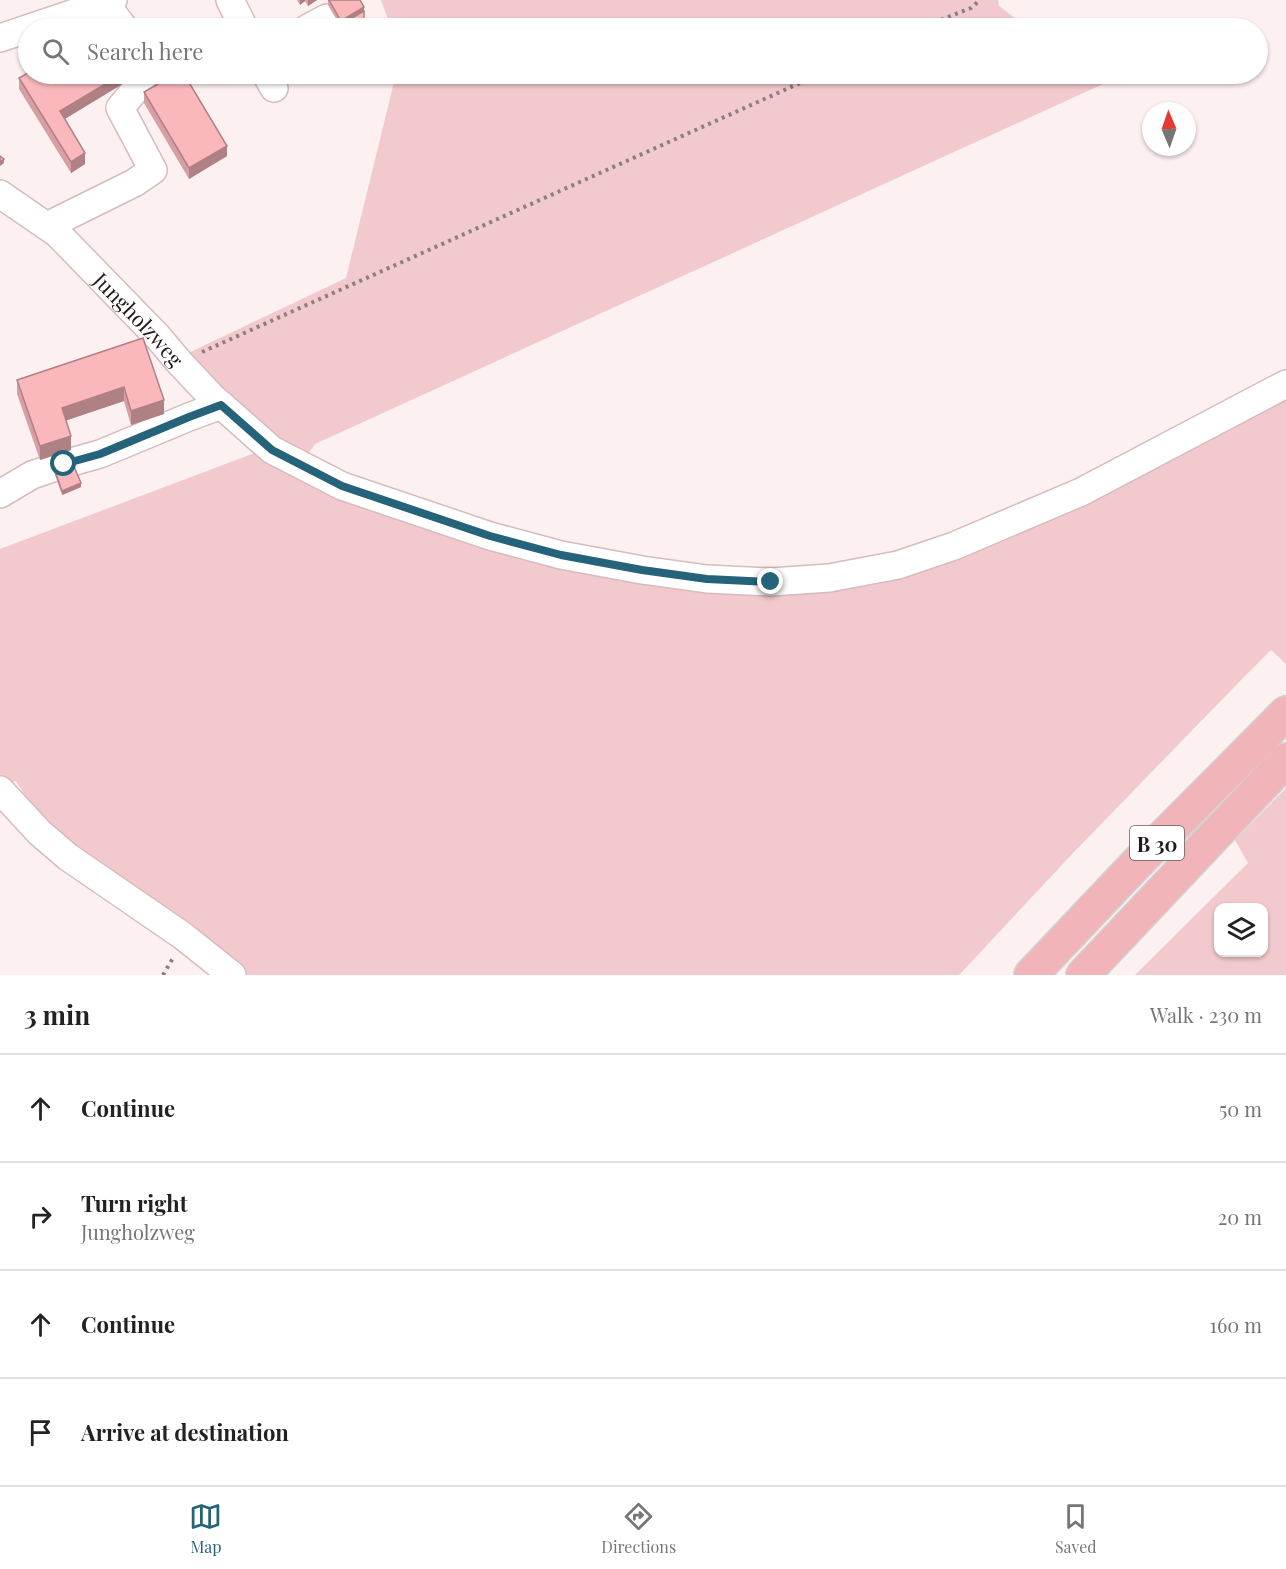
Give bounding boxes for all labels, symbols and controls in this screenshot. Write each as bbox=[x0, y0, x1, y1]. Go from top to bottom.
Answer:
search box bbox=[18, 18, 1268, 84]
icon: search bbox=[39, 35, 72, 68]
text: Search here bbox=[87, 36, 203, 66]
north arrow bbox=[1142, 102, 1196, 156]
street label: Jungholzweg bbox=[87, 265, 190, 372]
route start bbox=[50, 450, 76, 476]
route end bbox=[757, 568, 783, 594]
road number: B 30 bbox=[1130, 826, 1184, 860]
map controls bbox=[1214, 903, 1268, 957]
button: layers bbox=[1214, 903, 1268, 957]
text: 3 min bbox=[24, 997, 90, 1032]
text: Walk · 230 m bbox=[1150, 1001, 1262, 1028]
icon: ahead bbox=[24, 1092, 57, 1125]
text: Continue bbox=[81, 1093, 175, 1123]
text: 50 m bbox=[1219, 1095, 1262, 1122]
text: Turn right bbox=[81, 1188, 187, 1218]
icon: right bbox=[24, 1200, 57, 1233]
text: 20 m bbox=[1218, 1203, 1262, 1230]
text: Jungholzweg bbox=[81, 1218, 195, 1245]
icon: ahead bbox=[24, 1308, 57, 1341]
text: Continue bbox=[81, 1309, 175, 1339]
text: 160 m bbox=[1210, 1311, 1262, 1338]
icon: arrive bbox=[24, 1416, 57, 1449]
text: Arrive at destination bbox=[81, 1417, 289, 1447]
tab: Map bbox=[189, 1500, 222, 1557]
tab: Directions bbox=[601, 1500, 676, 1557]
tab: Saved bbox=[1055, 1500, 1097, 1557]

